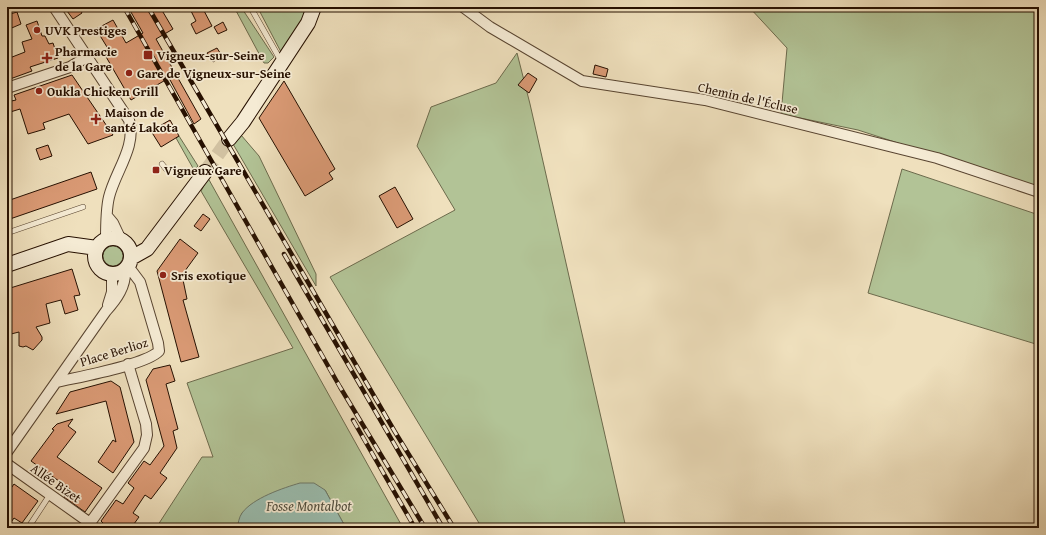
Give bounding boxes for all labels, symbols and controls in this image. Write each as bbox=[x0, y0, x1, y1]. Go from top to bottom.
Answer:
place label: UVK Prestiges bbox=[45, 21, 127, 40]
marker: UVK Prestiges bbox=[32, 25, 42, 35]
place label: Pharmacie de la Gare bbox=[55, 42, 117, 76]
place label: Vigneux-sur-Seine bbox=[157, 46, 265, 65]
marker: Vigneux-sur-Seine bbox=[142, 49, 154, 61]
marker: Pharmacie de la Gare bbox=[42, 53, 52, 63]
place label: Gare de Vigneux-sur-Seine bbox=[137, 64, 291, 83]
marker: Gare de Vigneux-sur-Seine bbox=[124, 68, 134, 78]
street label: Chemin de l'Écluse bbox=[696, 77, 800, 119]
place label: Oukla Chicken Grill bbox=[47, 82, 158, 101]
marker: Oukla Chicken Grill bbox=[34, 86, 44, 96]
place label: Maison de santé Lakota bbox=[105, 103, 178, 137]
marker: Maison de santé Lakota bbox=[90, 113, 102, 125]
place label: Vigneux Gare bbox=[164, 161, 242, 180]
marker: Vigneux Gare bbox=[151, 165, 161, 175]
place label: Sris exotique bbox=[171, 266, 246, 285]
marker: Sris exotique bbox=[158, 270, 168, 280]
street label: Place Berlioz bbox=[78, 333, 151, 371]
street label: Allée Bizet bbox=[27, 459, 85, 508]
water label: Fosse Montalbot bbox=[265, 496, 352, 516]

